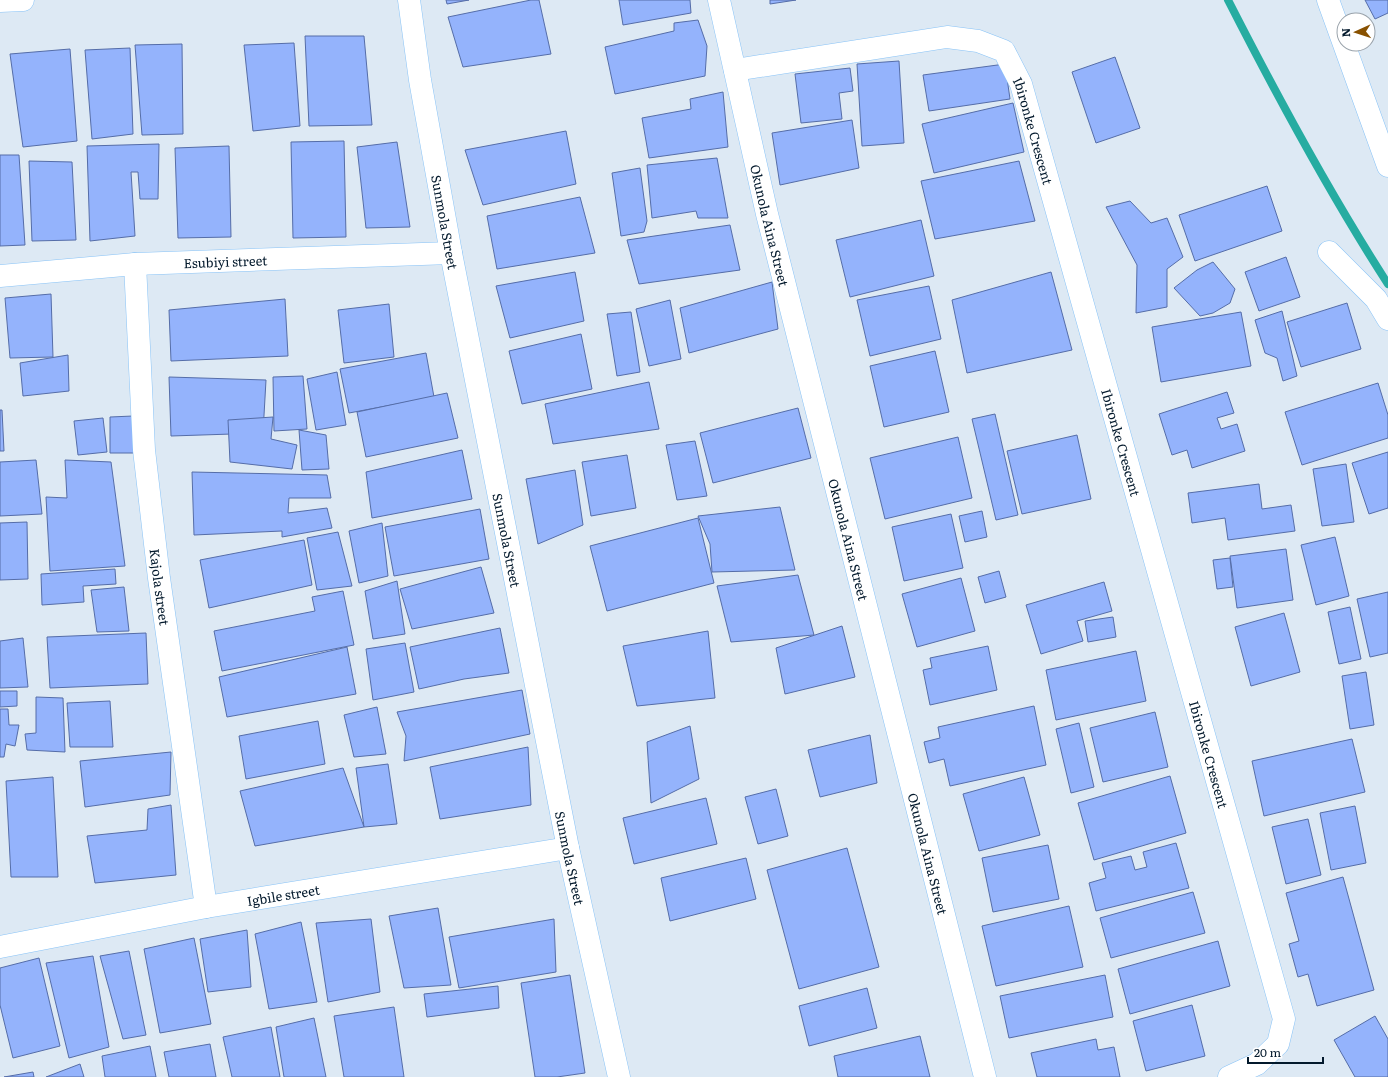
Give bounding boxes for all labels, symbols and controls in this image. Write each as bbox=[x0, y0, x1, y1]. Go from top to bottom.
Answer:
north arrow bbox=[1336, 12, 1376, 52]
text: N bbox=[1337, 28, 1353, 38]
street label: Ibironke Crescent bbox=[1009, 73, 1058, 187]
street label: Okunola Aina Street bbox=[747, 162, 795, 289]
street label: Sunmola Street bbox=[428, 173, 464, 272]
street label: Esubiyi street bbox=[183, 250, 268, 272]
street label: Ibironke Crescent bbox=[1098, 386, 1146, 499]
street label: Okunola Aina Street bbox=[825, 476, 874, 603]
street label: Sunmola Street bbox=[489, 491, 526, 589]
street label: Kajola street bbox=[146, 547, 175, 627]
street label: Ibironke Crescent bbox=[1185, 698, 1234, 811]
street label: Okunola Aina Street bbox=[904, 791, 953, 917]
street label: Sunmola Street bbox=[551, 809, 590, 907]
street label: Igbile street bbox=[245, 879, 322, 910]
scale bar bbox=[1248, 1039, 1323, 1065]
text: 20 m bbox=[1254, 1043, 1281, 1061]

